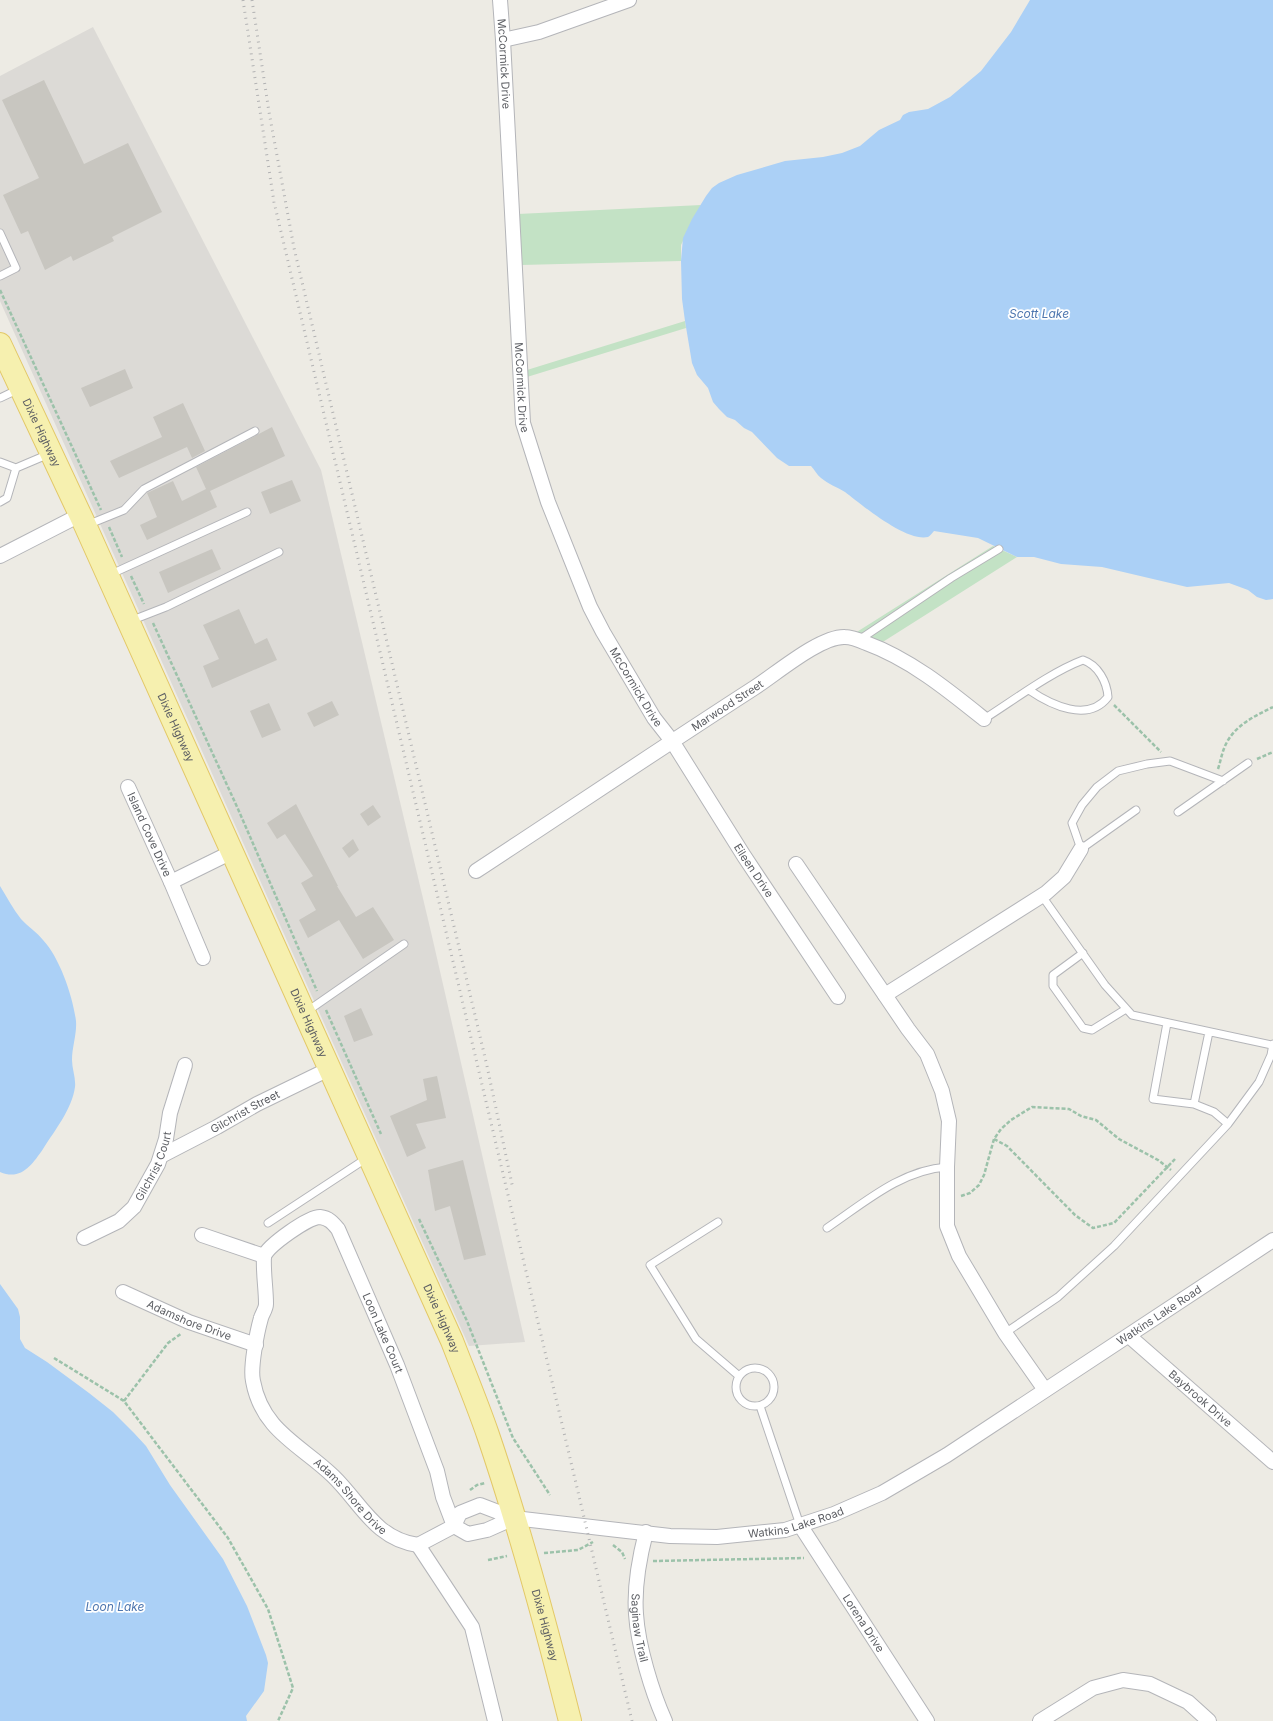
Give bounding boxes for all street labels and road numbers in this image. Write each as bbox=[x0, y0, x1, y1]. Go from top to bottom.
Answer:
street label: McCormick Drive bbox=[494, 18, 514, 109]
street label: McCormick Drive bbox=[512, 342, 533, 434]
street label: Dixie Highway bbox=[20, 396, 64, 469]
street label: McCormick Drive bbox=[607, 645, 665, 730]
street label: Marwood Street bbox=[689, 677, 766, 734]
street label: Dixie Highway bbox=[154, 691, 198, 764]
street label: Island Cove Drive bbox=[124, 790, 175, 879]
street label: Eileen Drive bbox=[731, 841, 777, 900]
street label: Dixie Highway bbox=[287, 986, 331, 1060]
street label: Gilchrist Street bbox=[208, 1087, 282, 1136]
street label: Gilchrist Court bbox=[132, 1130, 174, 1203]
street label: Dixie Highway bbox=[420, 1282, 463, 1355]
street label: Watkins Lake Road bbox=[1114, 1282, 1204, 1348]
street label: Loon Lake Court bbox=[360, 1291, 407, 1375]
street label: Adamshore Drive bbox=[145, 1297, 233, 1343]
street label: Baybrook Drive bbox=[1166, 1367, 1235, 1430]
street label: Adams Shore Drive bbox=[311, 1455, 389, 1538]
street label: Watkins Lake Road bbox=[747, 1504, 846, 1541]
street label: Dixie Highway bbox=[529, 1588, 561, 1663]
street label: Lorena Drive bbox=[840, 1592, 888, 1655]
street label: Saginaw Trail bbox=[629, 1593, 651, 1664]

